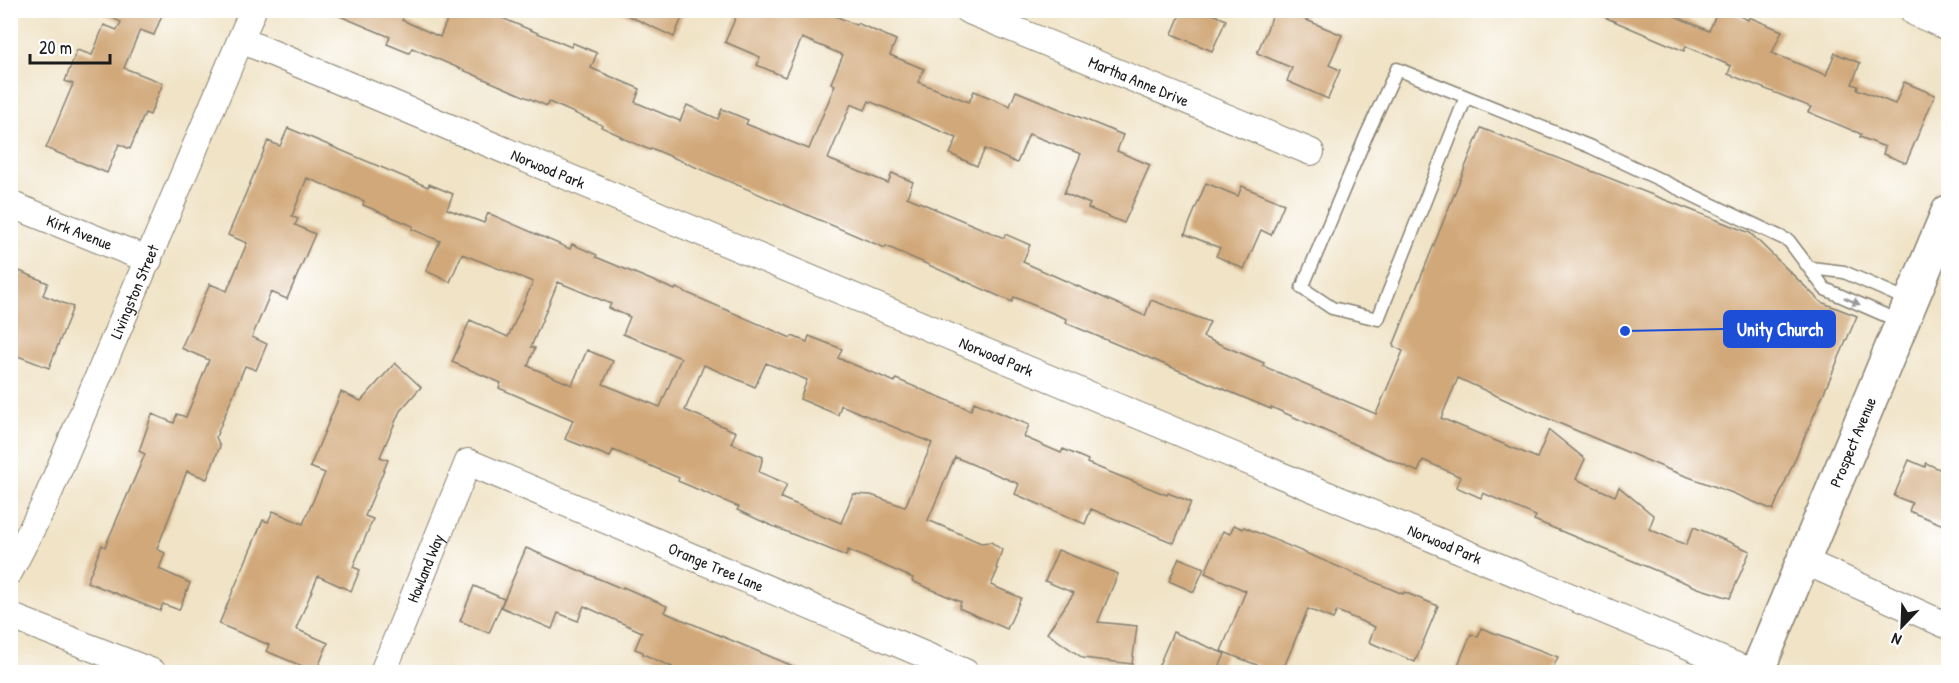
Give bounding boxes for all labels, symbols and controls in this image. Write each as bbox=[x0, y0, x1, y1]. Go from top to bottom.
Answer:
scale bar bbox=[30, 27, 110, 65]
text: 20 m bbox=[39, 35, 72, 60]
street label: Martha Anne Drive bbox=[1085, 50, 1193, 112]
street label: Norwood Park bbox=[508, 143, 589, 194]
street label: Kirk Avenue bbox=[43, 209, 116, 255]
street label: Livingston Street bbox=[105, 241, 164, 342]
one-way arrow bbox=[1844, 296, 1862, 306]
callout: Unity Church bbox=[1724, 311, 1835, 347]
text: Unity Church bbox=[1737, 317, 1823, 343]
street label: Norwood Park bbox=[956, 331, 1037, 382]
street label: Prospect Avenue bbox=[1824, 393, 1881, 490]
street label: Norwood Park bbox=[1404, 519, 1485, 569]
street label: Howland Way bbox=[401, 530, 449, 606]
street label: Orange Tree Lane bbox=[665, 537, 768, 597]
north arrow bbox=[1872, 596, 1932, 656]
text: N bbox=[1887, 628, 1904, 652]

